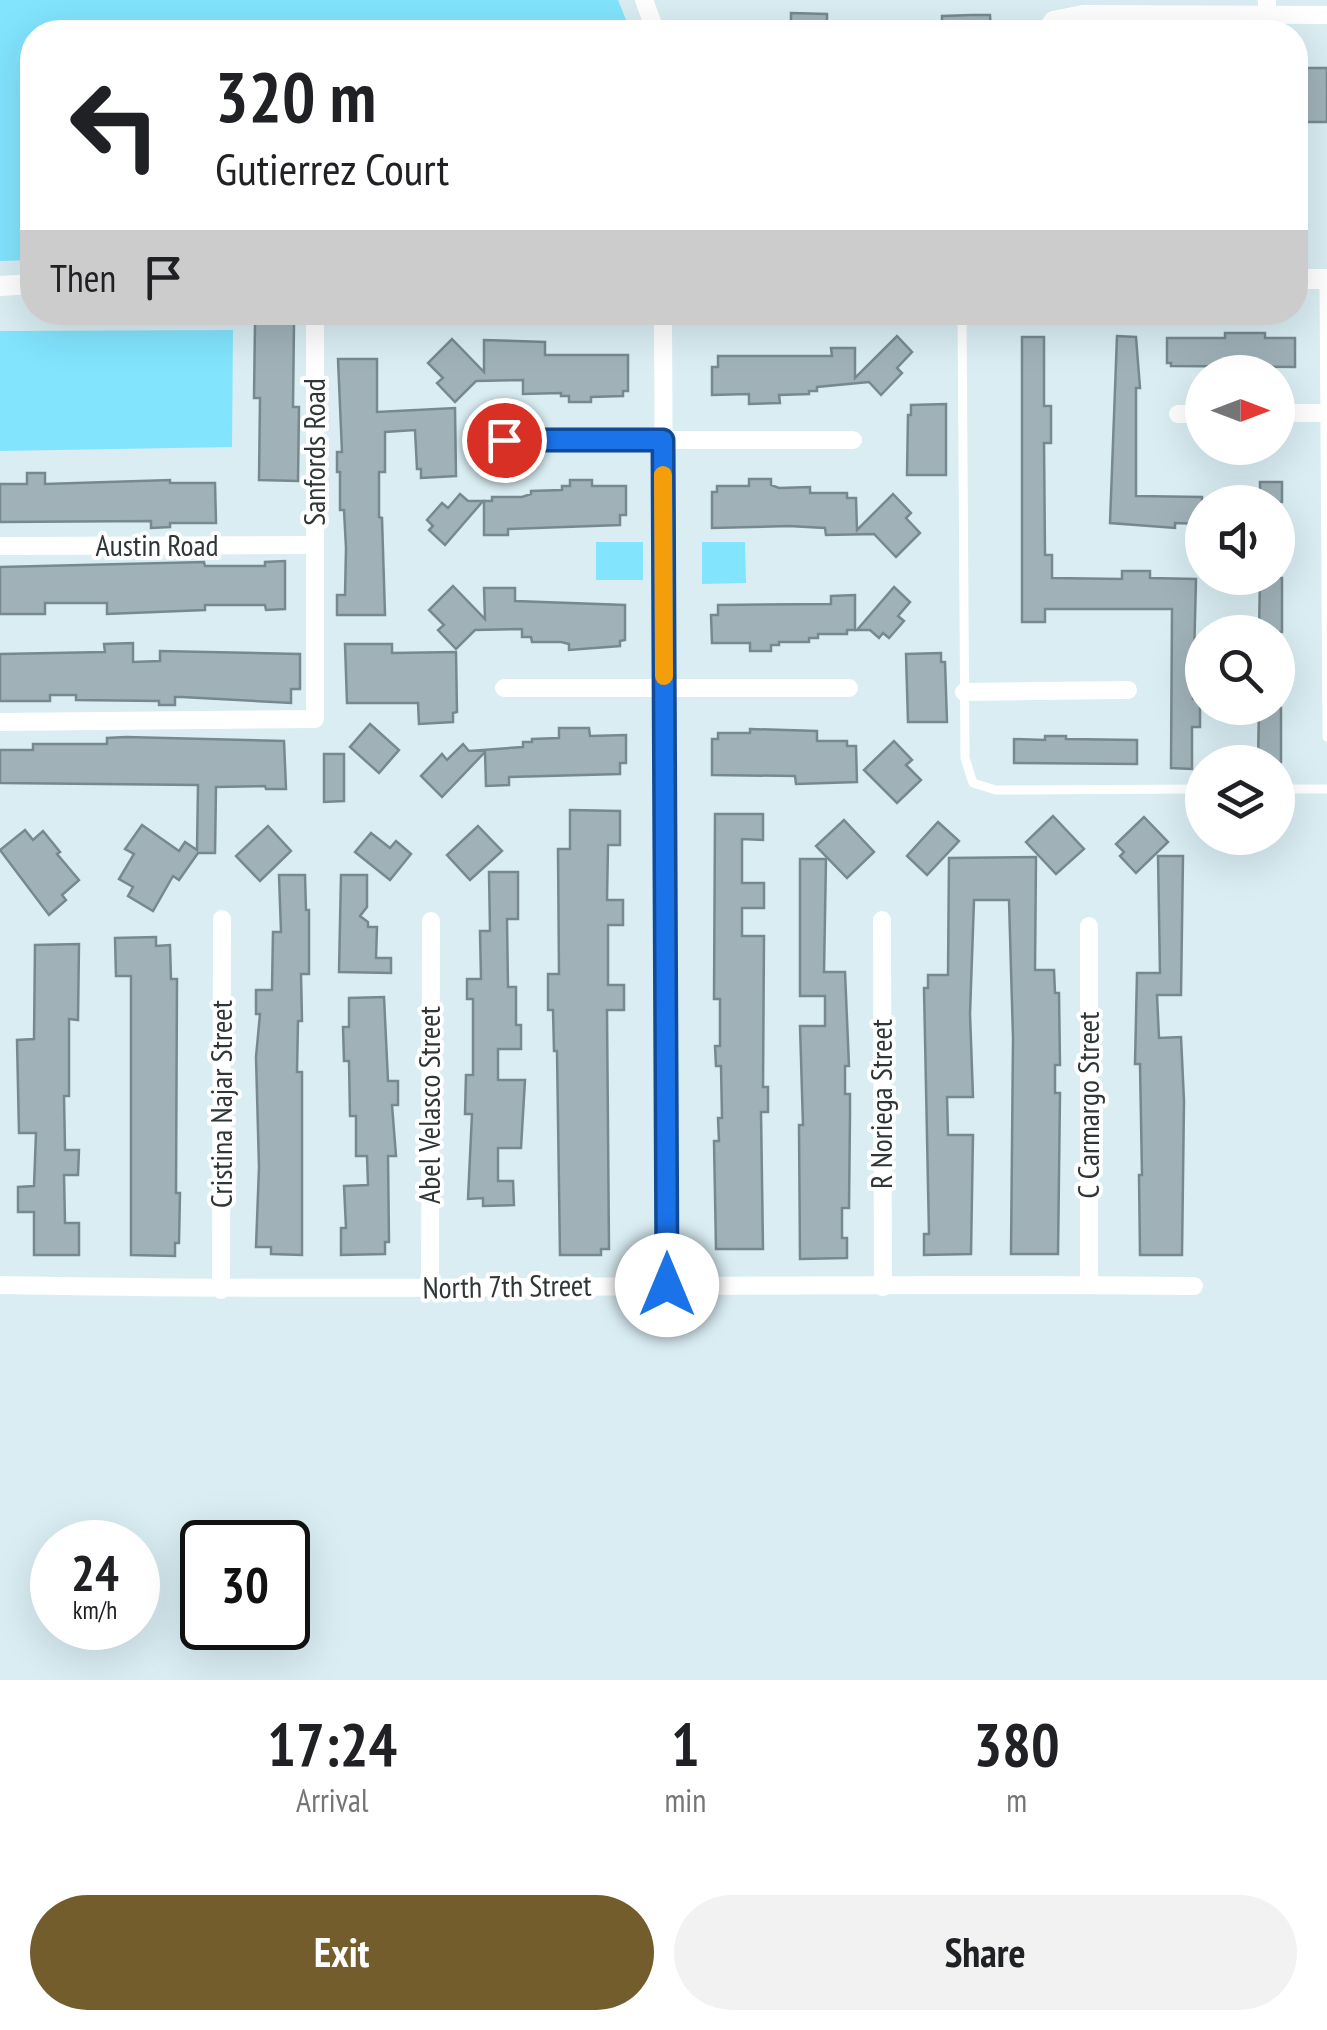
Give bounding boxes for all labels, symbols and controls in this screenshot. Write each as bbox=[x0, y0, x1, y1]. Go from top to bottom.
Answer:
text: 320 m bbox=[215, 51, 376, 141]
icon: left bbox=[50, 60, 180, 190]
text: Gutierrez Court bbox=[215, 139, 449, 197]
icon: arrive bbox=[136, 250, 191, 305]
text: Then bbox=[50, 253, 116, 302]
north arrow bbox=[1185, 355, 1295, 465]
map controls bbox=[1185, 355, 1295, 855]
street label: Sanfords Road bbox=[294, 378, 333, 526]
pin bbox=[462, 398, 547, 483]
icon: arrive bbox=[477, 413, 532, 468]
button: sound bbox=[1185, 485, 1295, 595]
street label: Austin Road bbox=[96, 525, 218, 564]
button: search bbox=[1185, 615, 1295, 725]
button: layers bbox=[1185, 745, 1295, 855]
street label: Cristina Najar Street bbox=[201, 999, 240, 1208]
street label: Abel Velasco Street bbox=[409, 1005, 448, 1204]
street label: C Carmargo Street bbox=[1068, 1011, 1107, 1198]
street label: R Noriega Street bbox=[861, 1018, 900, 1189]
position arrow bbox=[615, 1233, 719, 1337]
street label: North 7th Street bbox=[422, 1265, 593, 1306]
speed limit sign: 30 bbox=[180, 1520, 310, 1650]
text: 24 bbox=[71, 1540, 119, 1605]
text: km/h bbox=[73, 1594, 117, 1626]
text: 17:24 bbox=[267, 1705, 397, 1783]
text: 1 bbox=[671, 1705, 700, 1783]
text: 380 bbox=[974, 1705, 1060, 1783]
text: Arrival bbox=[296, 1779, 368, 1821]
text: min bbox=[664, 1779, 706, 1821]
text: m bbox=[1006, 1779, 1027, 1821]
button: Exit bbox=[30, 1895, 654, 2010]
button: Share bbox=[674, 1895, 1297, 2010]

